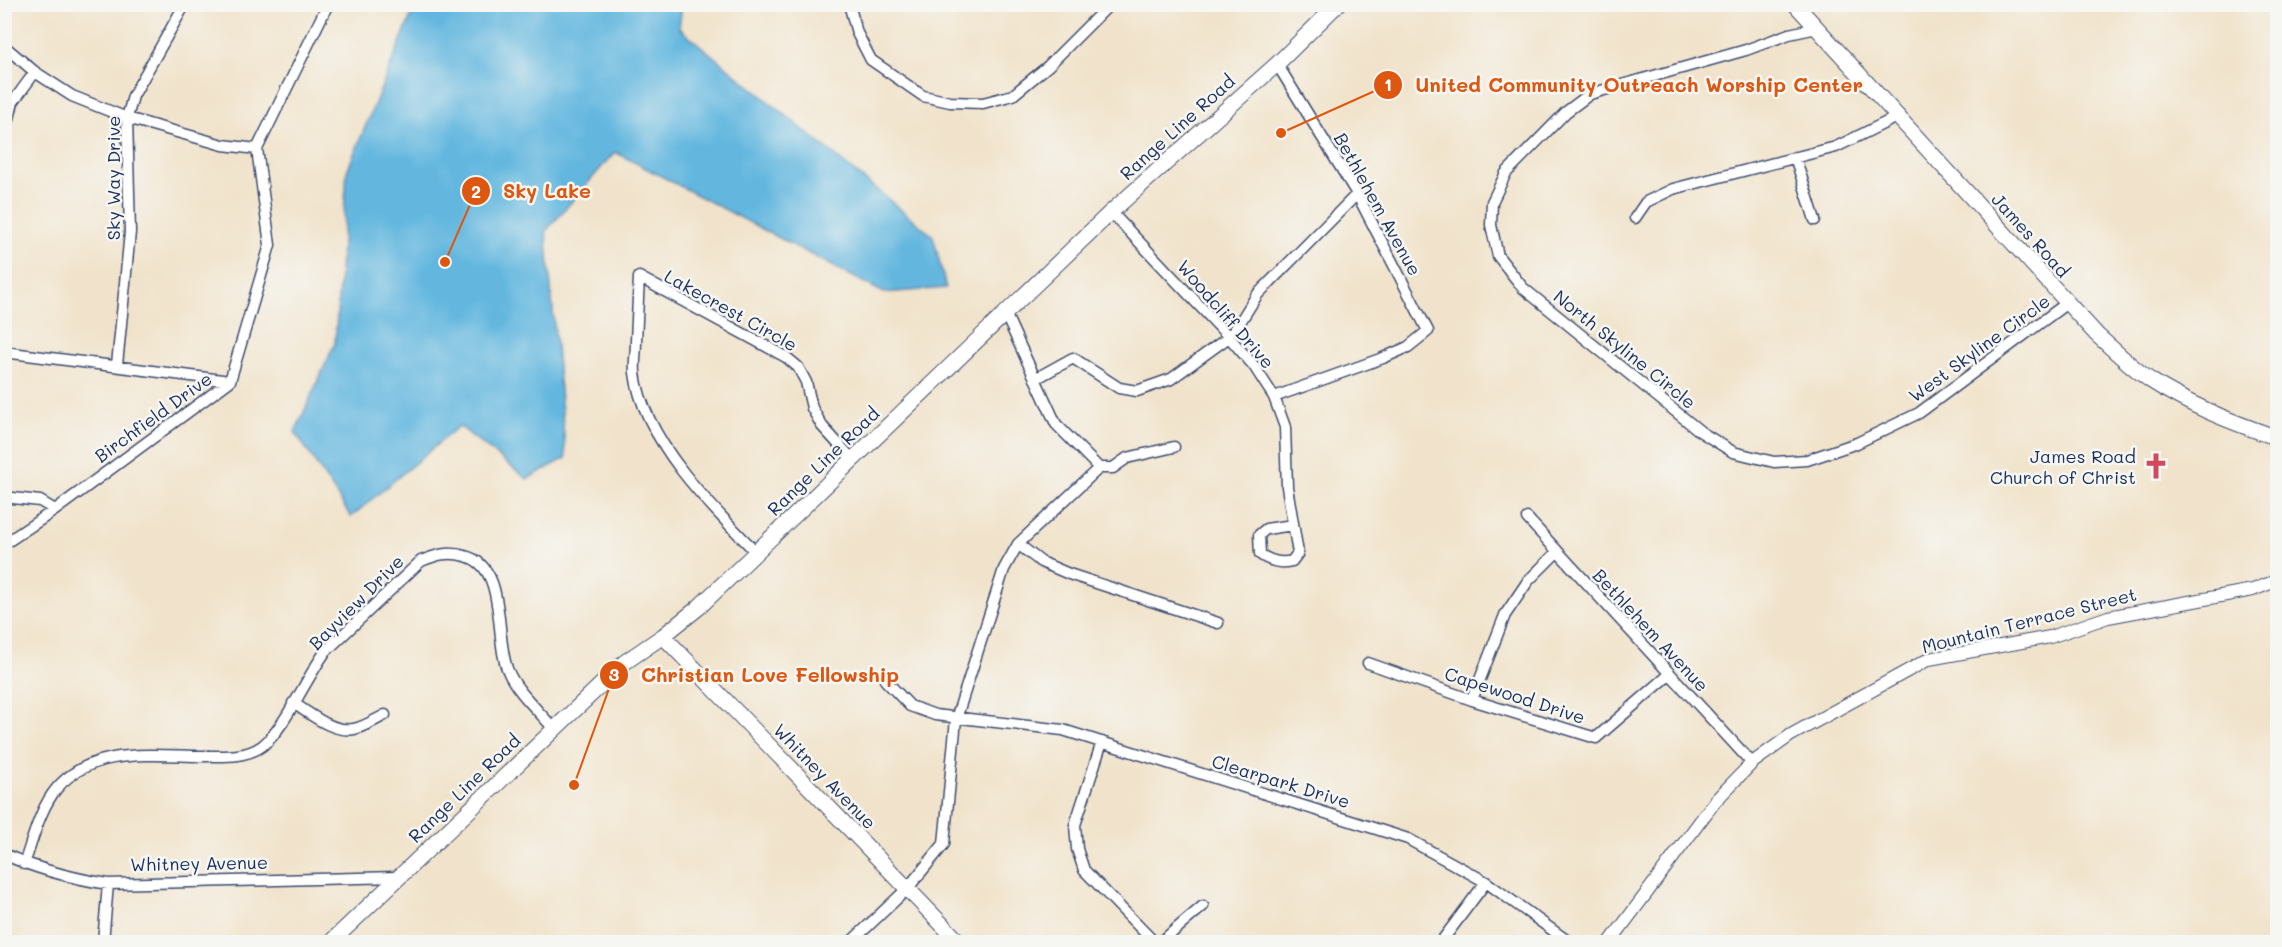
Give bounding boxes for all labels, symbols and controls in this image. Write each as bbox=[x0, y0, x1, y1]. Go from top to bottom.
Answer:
callout: United Community Outreach Worship Center bbox=[1373, 66, 1875, 104]
street label: Range Line Road bbox=[1114, 69, 1240, 185]
text: United Community Outreach Worship Center bbox=[1415, 71, 1863, 97]
text: 1 bbox=[1384, 72, 1392, 96]
street label: Sky Way Drive bbox=[101, 116, 125, 240]
street label: Bethlehem Avenue bbox=[1329, 128, 1427, 280]
callout: Sky Lake bbox=[461, 172, 603, 210]
text: Sky Lake bbox=[503, 177, 591, 203]
text: 2 bbox=[471, 179, 481, 203]
street label: James Road bbox=[1987, 188, 2075, 282]
street label: Woodcliff Drive bbox=[1172, 255, 1280, 373]
street label: Lakecrest Circle bbox=[660, 264, 802, 356]
street label: North Skyline Circle bbox=[1549, 284, 1701, 414]
street label: West Skyline Circle bbox=[1904, 289, 2054, 407]
street label: Birchfield Drive bbox=[90, 366, 216, 468]
street label: Range Line Road bbox=[762, 401, 884, 521]
place label: James Road Church of Christ bbox=[1990, 444, 2136, 489]
church icon: James Road Church of Christ bbox=[2141, 451, 2171, 481]
street label: Bayview Drive bbox=[303, 549, 409, 655]
street label: Bethlehem Avenue bbox=[1588, 563, 1714, 697]
street label: Mountain Terrace Street bbox=[1919, 582, 2139, 658]
callout: Christian Love Fellowship bbox=[599, 656, 912, 694]
text: Christian Love Fellowship bbox=[641, 661, 899, 687]
street label: Capewood Drive bbox=[1442, 661, 1588, 729]
text: 3 bbox=[609, 662, 620, 686]
street label: Whitney Avenue bbox=[768, 718, 882, 834]
street label: Range Line Road bbox=[403, 728, 525, 848]
street label: Clearpark Drive bbox=[1209, 749, 1353, 813]
street label: Whitney Avenue bbox=[130, 850, 268, 876]

